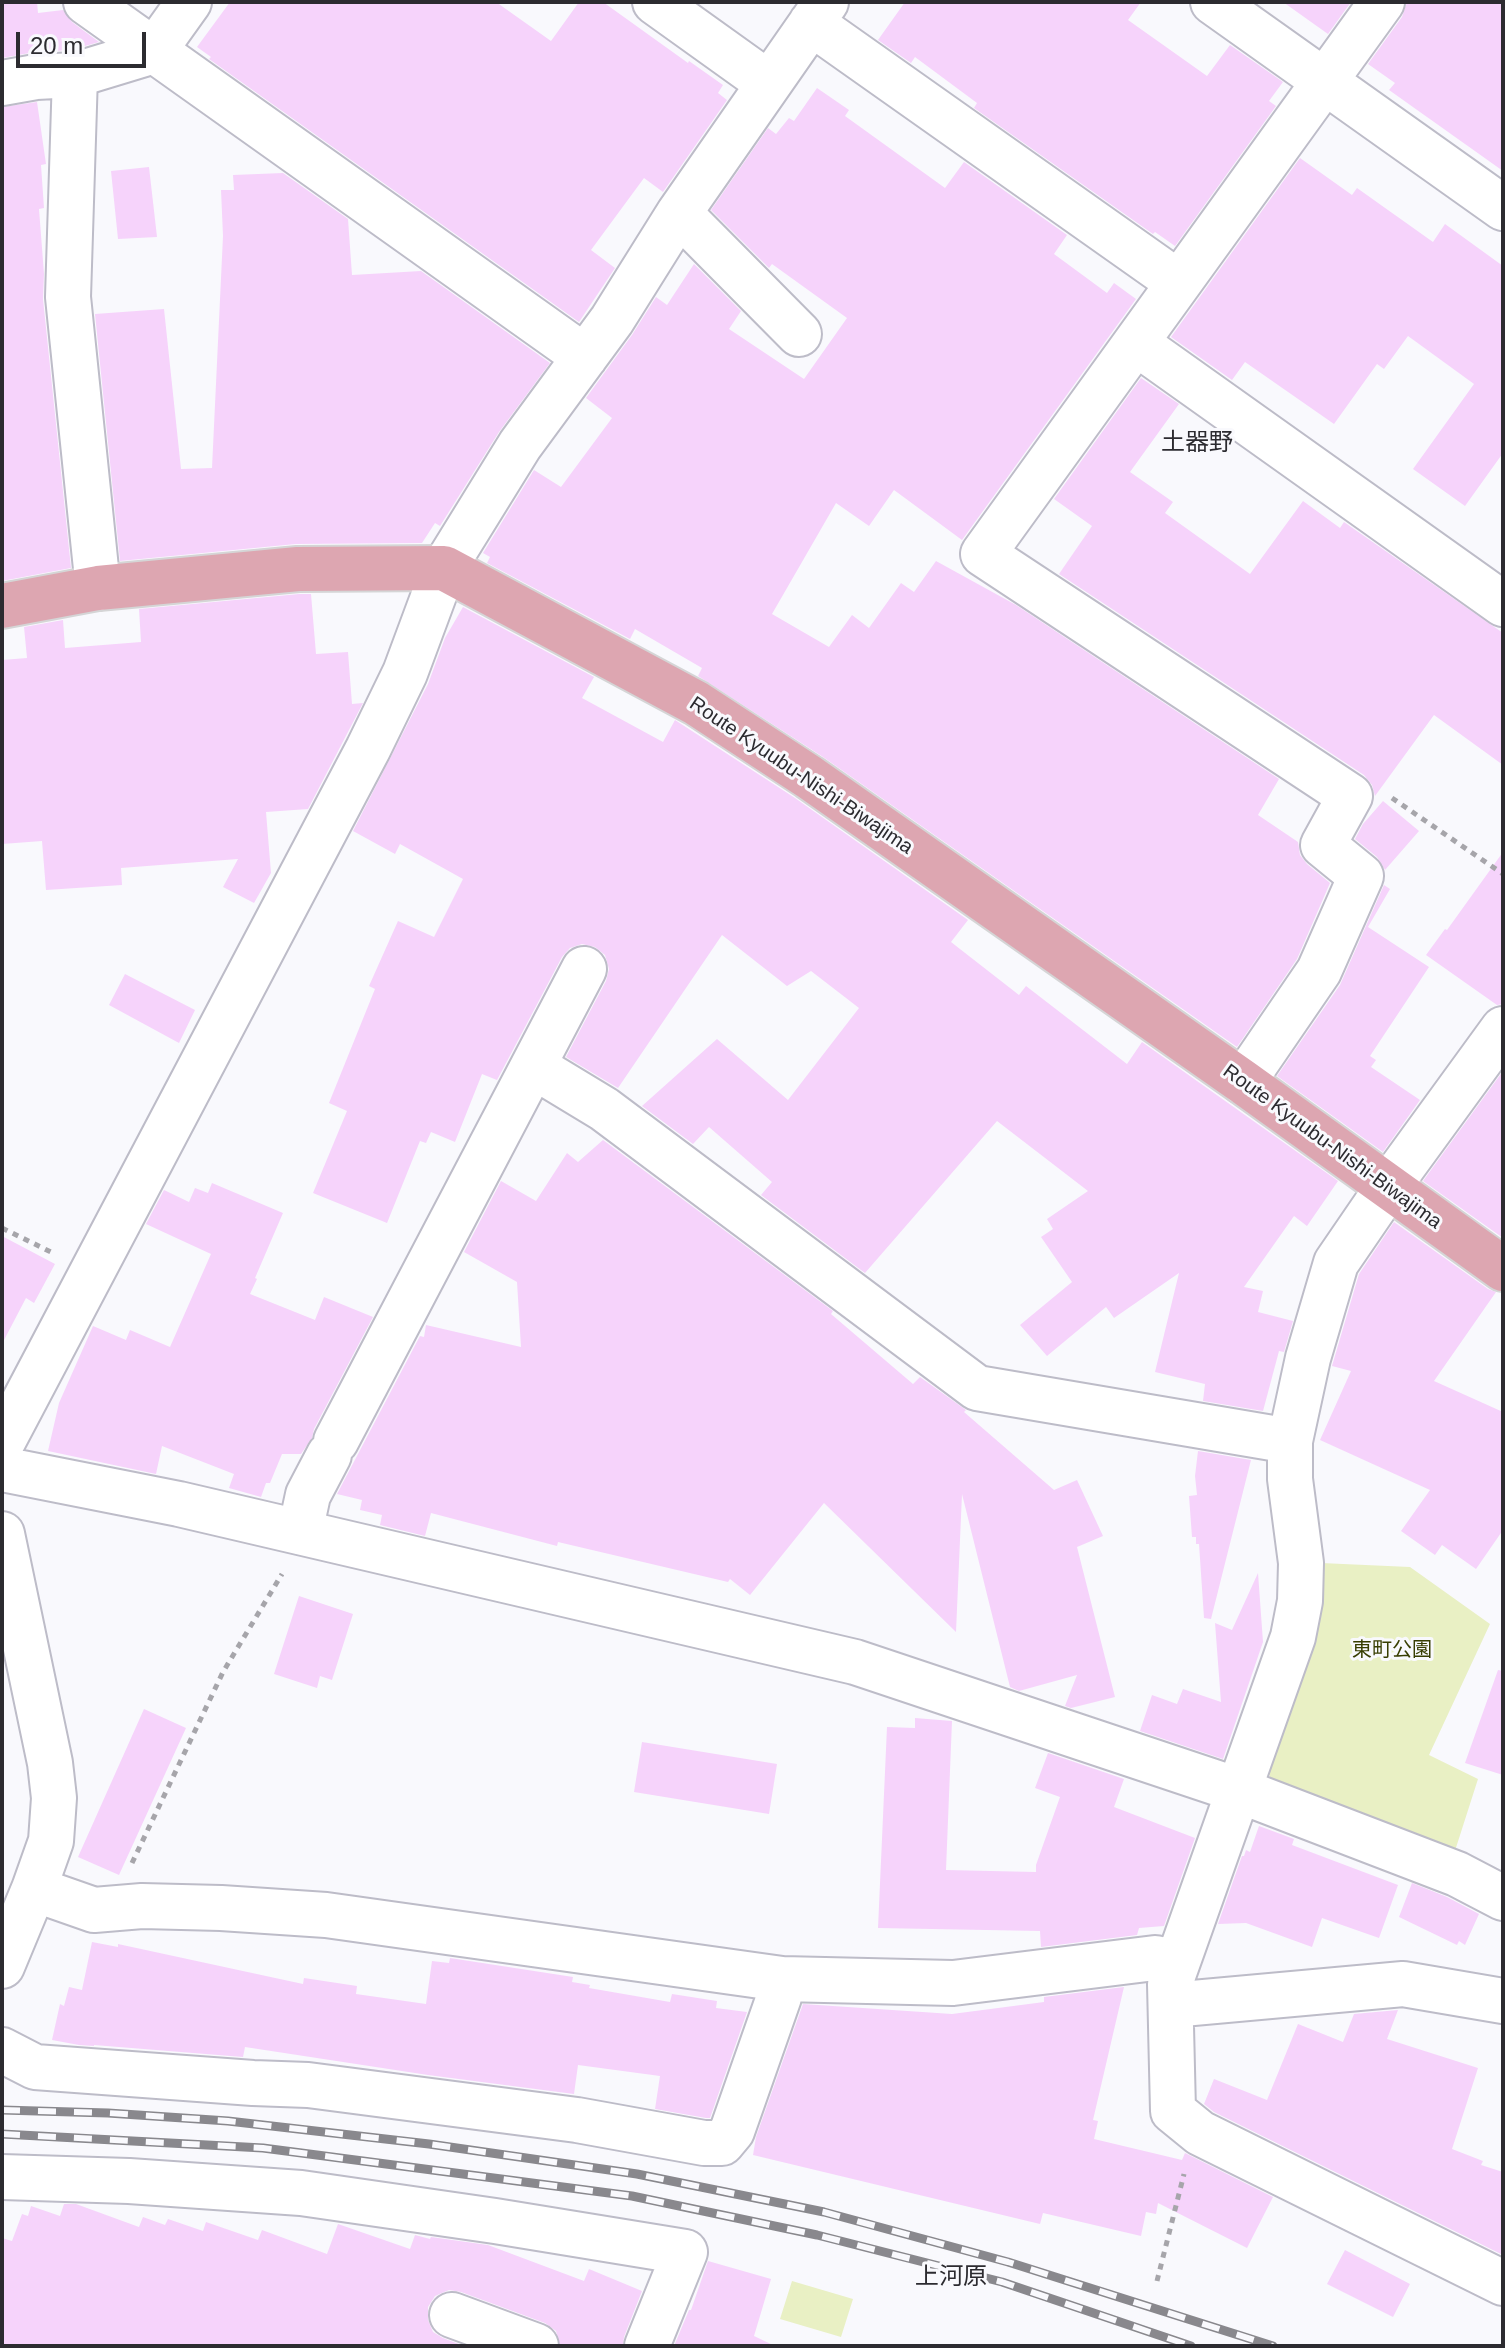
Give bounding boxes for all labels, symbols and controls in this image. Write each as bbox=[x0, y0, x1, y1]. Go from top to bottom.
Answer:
scale bar bbox=[20, 16, 150, 66]
text: 20 m bbox=[30, 32, 83, 59]
district label: 土器野 bbox=[1161, 429, 1233, 457]
street label: Route Kyuubu-Nishi-Biwajima bbox=[685, 692, 917, 860]
street label: Route Kyuubu-Nishi-Biwajima bbox=[1218, 1060, 1446, 1234]
park label: 東町公園 bbox=[1352, 1638, 1432, 1662]
district label: 上河原 bbox=[915, 2263, 987, 2291]

